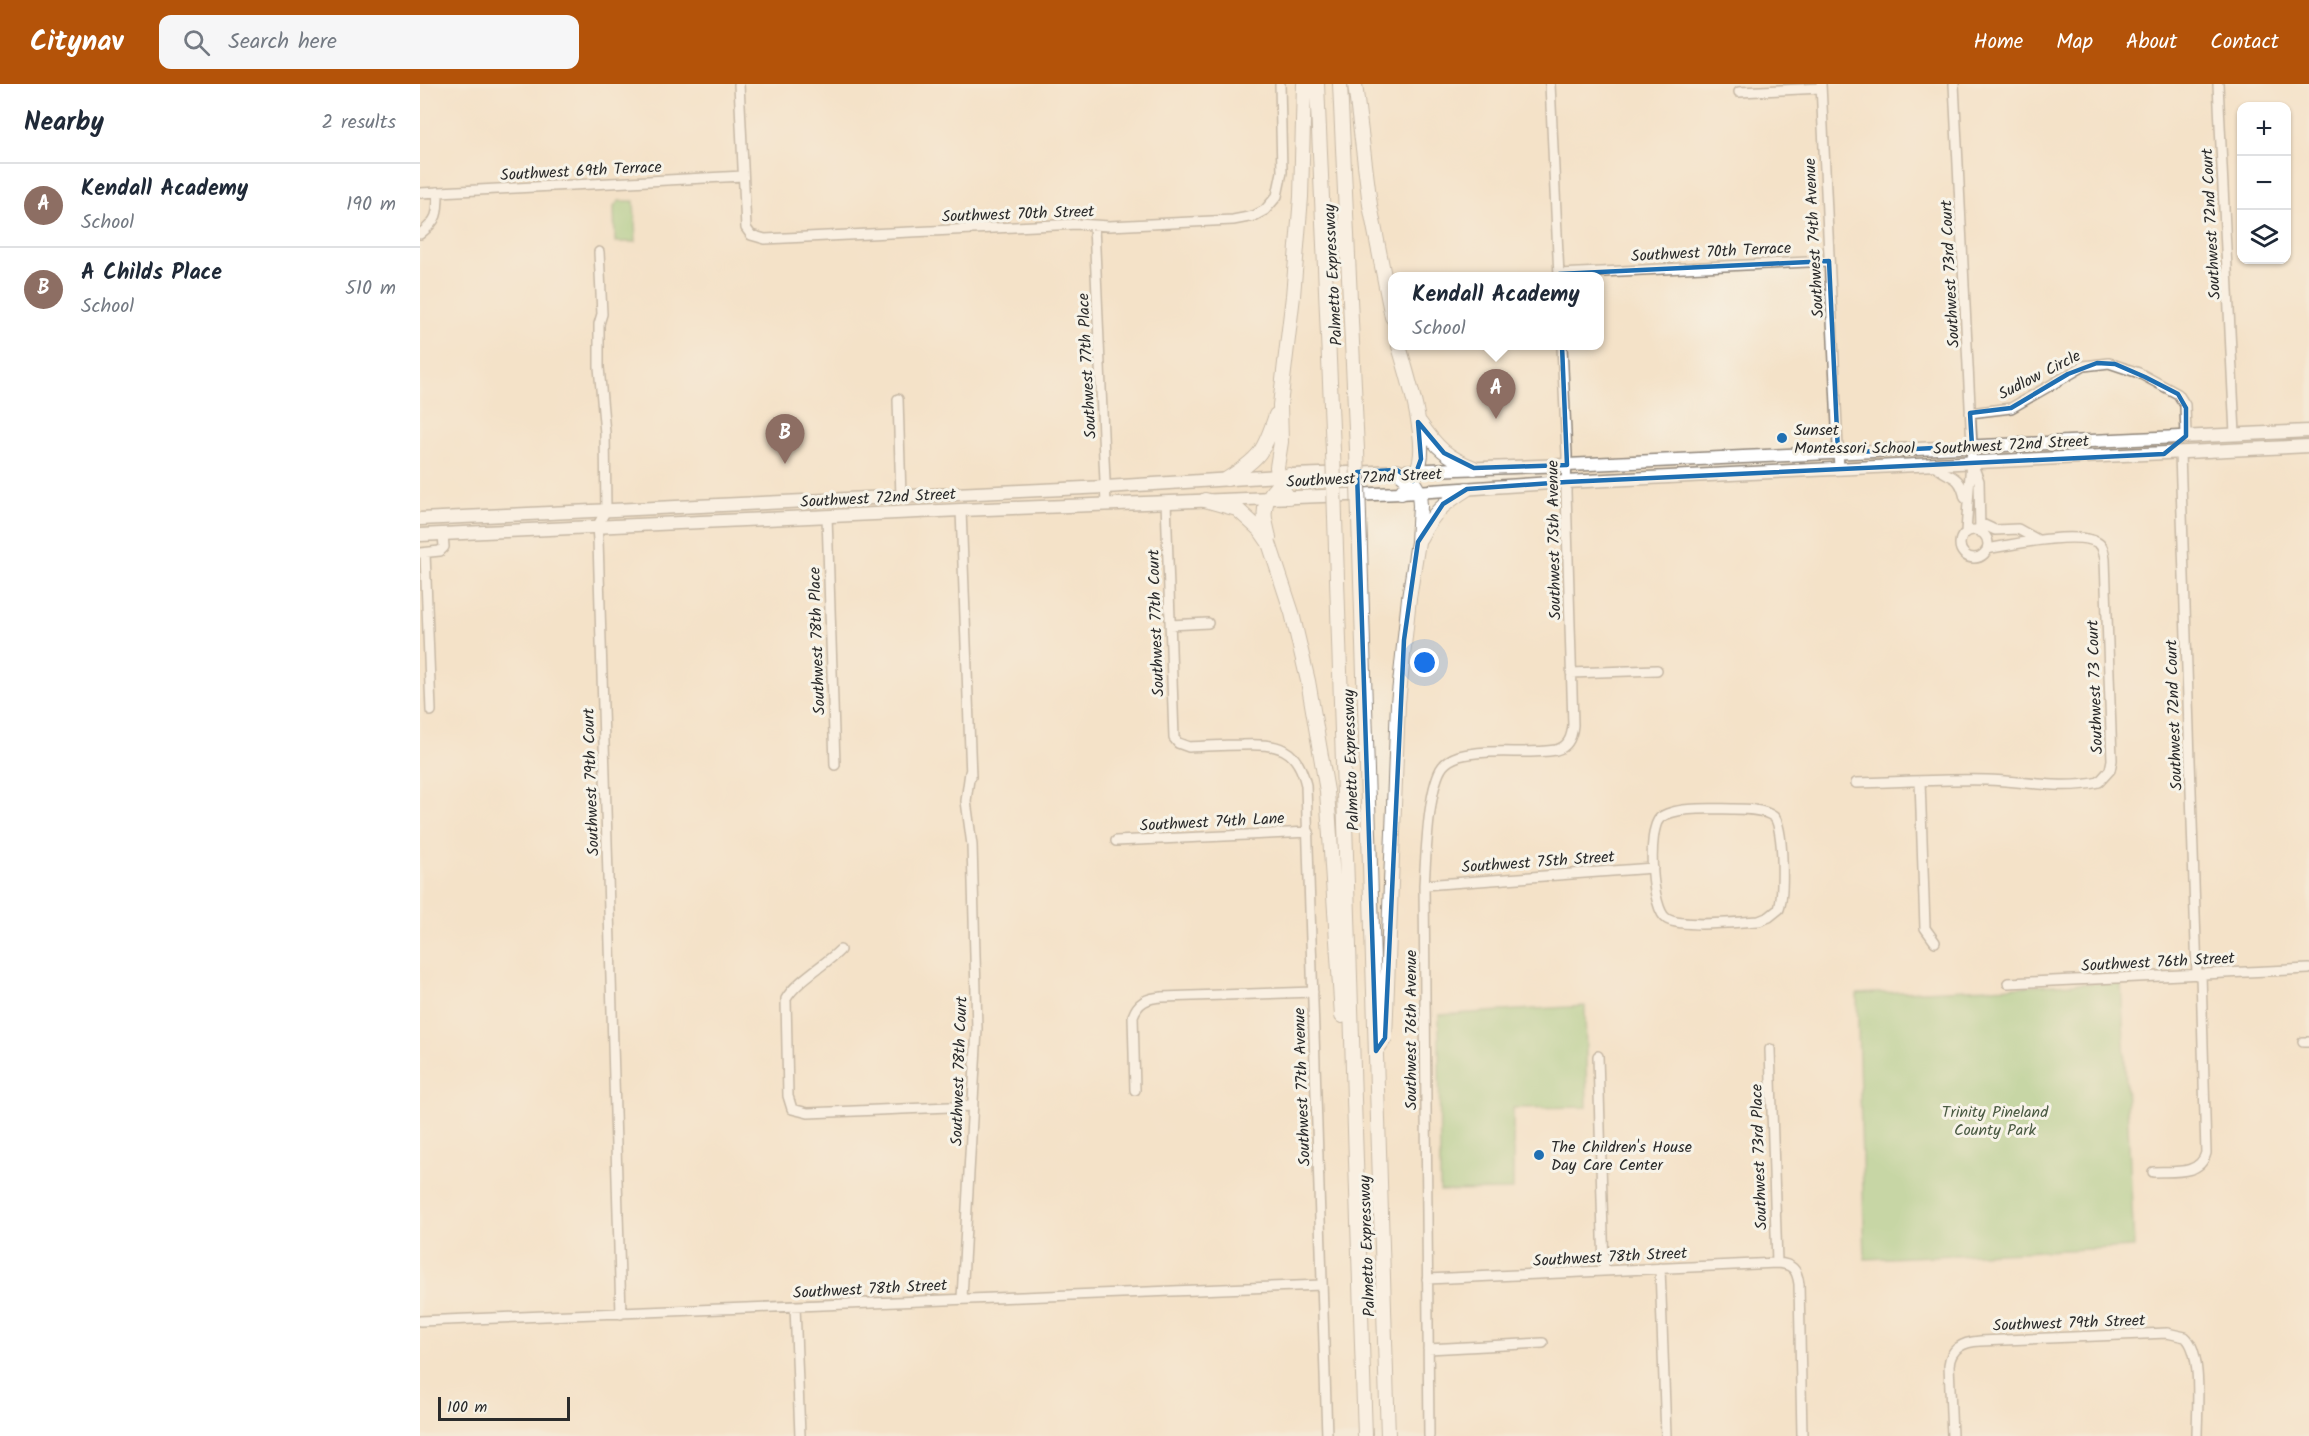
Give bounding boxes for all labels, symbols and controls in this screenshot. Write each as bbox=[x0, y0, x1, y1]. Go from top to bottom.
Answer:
search box bbox=[159, 15, 579, 69]
text: Citynav bbox=[30, 20, 123, 65]
text: Search here bbox=[228, 25, 337, 60]
icon: search bbox=[180, 26, 213, 59]
text: Home bbox=[1974, 26, 2023, 59]
text: Map bbox=[2056, 26, 2093, 59]
text: About bbox=[2126, 26, 2177, 59]
text: Contact bbox=[2210, 26, 2279, 59]
text: Nearby bbox=[24, 102, 104, 144]
map controls bbox=[2237, 102, 2291, 264]
button: + bbox=[2237, 102, 2291, 156]
text: 2 results bbox=[321, 107, 396, 139]
street label: Southwest 72nd Court bbox=[2195, 147, 2228, 300]
street label: Southwest 69th Terrace bbox=[500, 155, 662, 188]
button: − bbox=[2237, 156, 2291, 210]
street label: Southwest 74th Avenue bbox=[1798, 157, 1831, 319]
text: Kendall Academy bbox=[81, 172, 248, 207]
text: A bbox=[37, 189, 50, 221]
text: 190 m bbox=[346, 189, 396, 221]
street label: Southwest 70th Street bbox=[941, 199, 1096, 230]
street label: Southwest 73rd Court bbox=[1934, 199, 1967, 348]
street label: Palmetto Expressway bbox=[1317, 203, 1350, 346]
text: School bbox=[81, 207, 134, 239]
button: layers bbox=[2237, 210, 2291, 264]
street label: Southwest 70th Terrace bbox=[1630, 236, 1792, 269]
text: A Childs Place bbox=[81, 256, 222, 291]
popup bbox=[1388, 272, 1604, 350]
text: B bbox=[37, 273, 50, 305]
text: 510 m bbox=[345, 273, 396, 305]
text: Kendall Academy bbox=[1412, 278, 1580, 313]
text: School bbox=[81, 291, 134, 323]
street label: Southwest 77th Place bbox=[1071, 292, 1104, 439]
text: School bbox=[1412, 313, 1466, 345]
street label: Sudlow Circle bbox=[1994, 344, 2085, 407]
pin: A bbox=[1476, 370, 1516, 419]
pin: B bbox=[766, 414, 805, 464]
place label: Sunset Montessori School bbox=[1794, 418, 1915, 461]
street label: Southwest 72nd Street bbox=[1933, 429, 2090, 462]
marker: Sunset Montessori School bbox=[1775, 431, 1789, 445]
street label: Southwest 75th Avenue bbox=[1541, 460, 1568, 620]
street label: Southwest 72nd Street bbox=[1286, 462, 1443, 495]
street label: Southwest 72nd Street bbox=[800, 482, 957, 515]
street label: Southwest 77th Court bbox=[1141, 548, 1172, 697]
street label: Southwest 78th Place bbox=[802, 566, 833, 715]
street label: Southwest 73 Court bbox=[2081, 618, 2110, 755]
street label: Southwest 72nd Court bbox=[2159, 638, 2190, 791]
your location bbox=[1410, 648, 1439, 677]
street label: Palmetto Expressway bbox=[1337, 688, 1366, 831]
street label: Southwest 79th Court bbox=[576, 707, 607, 856]
street label: Southwest 74th Lane bbox=[1139, 806, 1285, 839]
street label: Southwest 75th Street bbox=[1461, 845, 1616, 880]
street label: Southwest 76th Street bbox=[2081, 946, 2236, 979]
street label: Southwest 76th Avenue bbox=[1399, 950, 1424, 1110]
street label: Southwest 78th Court bbox=[944, 995, 975, 1146]
street label: Southwest 77th Avenue bbox=[1287, 1007, 1318, 1167]
street label: Southwest 73rd Place bbox=[1744, 1083, 1775, 1230]
park label: Trinity Pineland County Park bbox=[1942, 1100, 2049, 1143]
place label: The Children's House Day Care Center bbox=[1551, 1135, 1692, 1178]
marker: The Children's House Day Care Center bbox=[1532, 1148, 1546, 1162]
street label: Palmetto Expressway bbox=[1353, 1174, 1382, 1317]
street label: Southwest 78th Street bbox=[1532, 1241, 1689, 1274]
street label: Southwest 78th Street bbox=[792, 1273, 949, 1306]
street label: Southwest 79th Street bbox=[1992, 1308, 2147, 1339]
scale bar bbox=[438, 1394, 570, 1422]
text: 100 m bbox=[447, 1395, 487, 1420]

